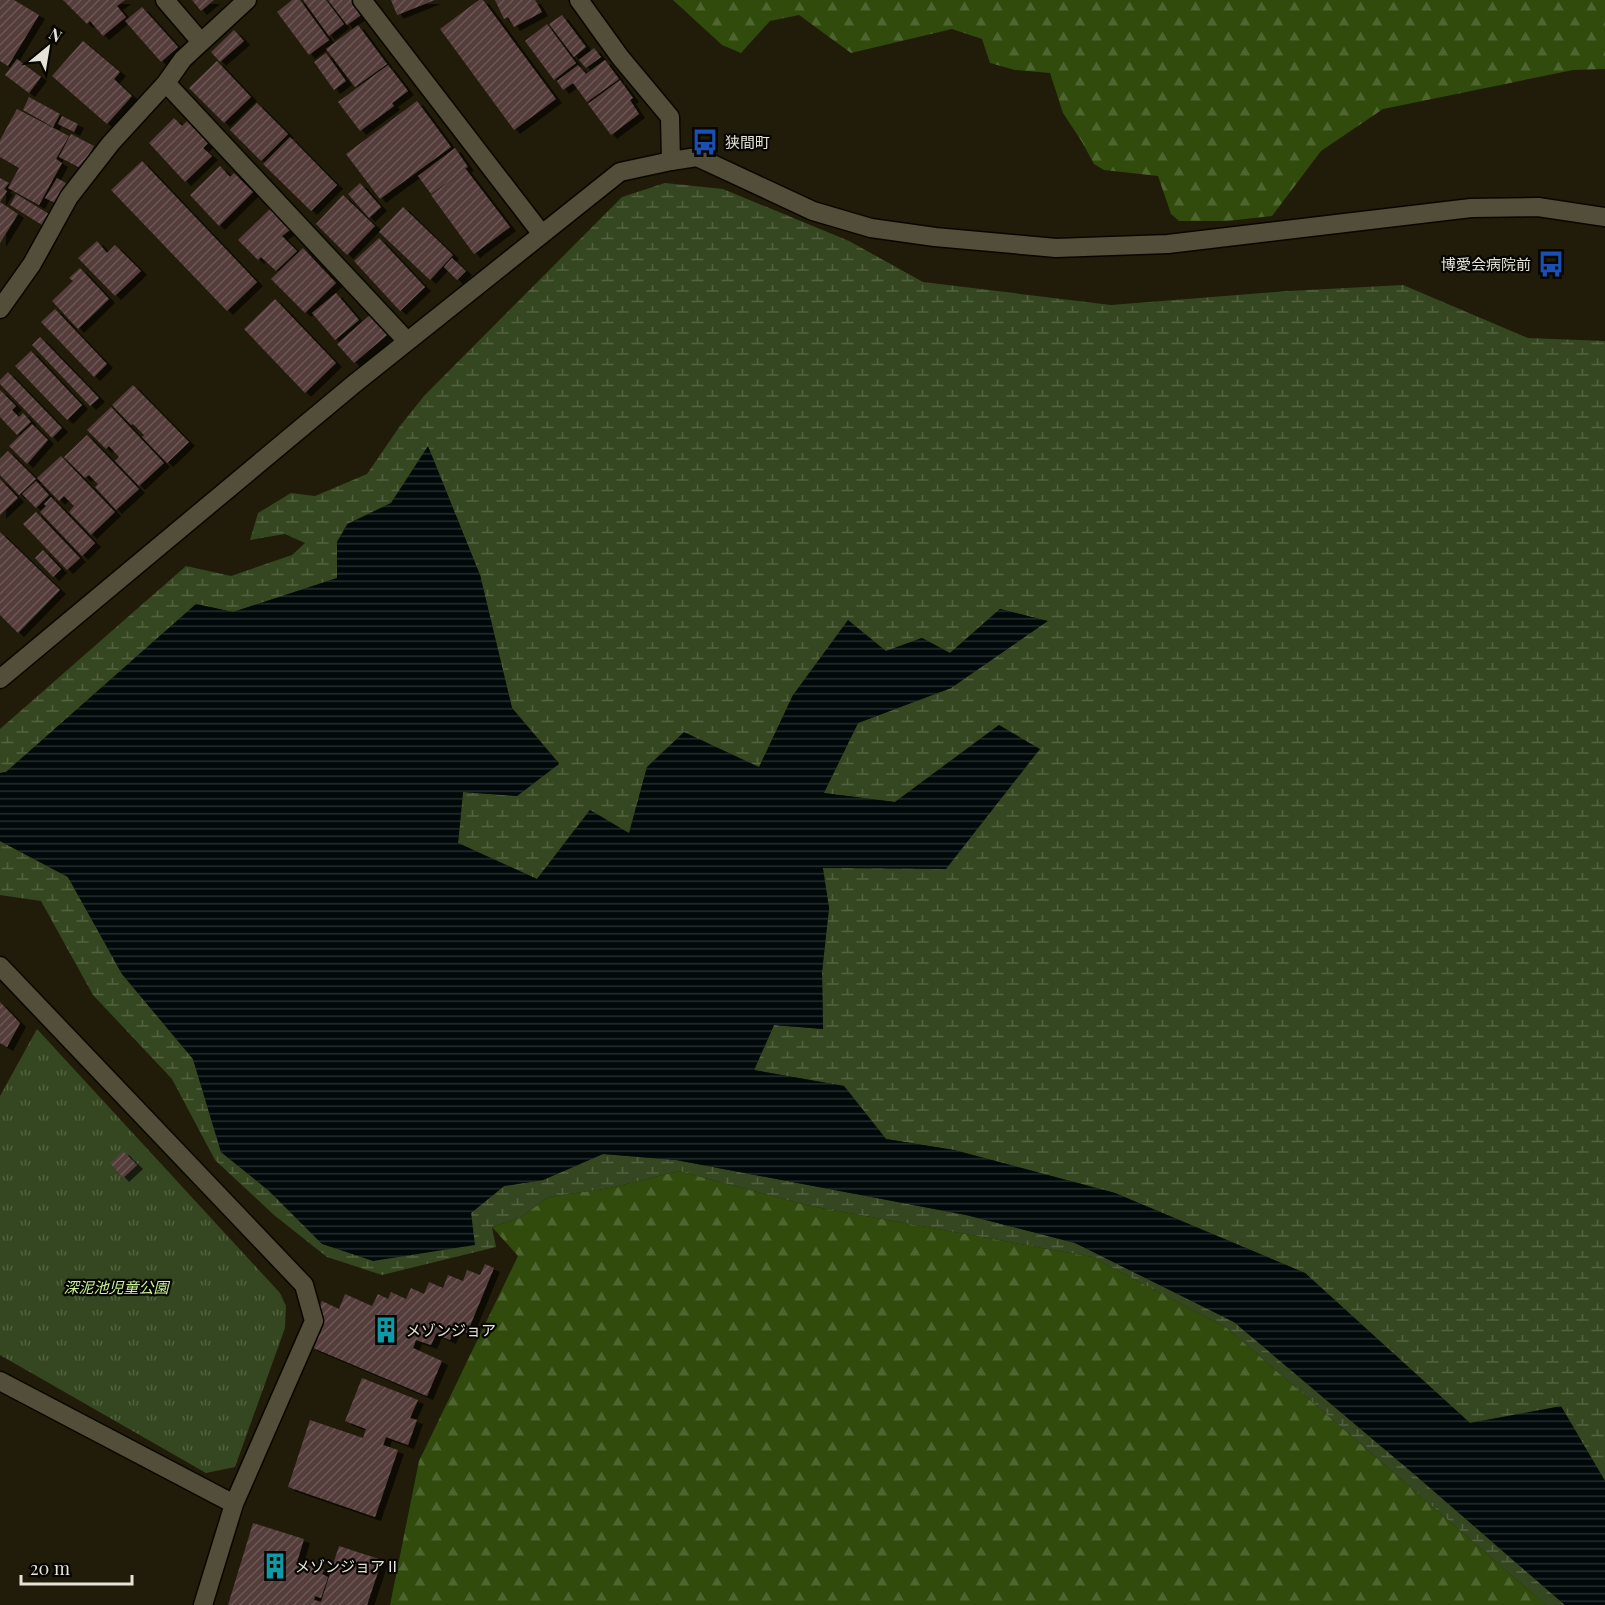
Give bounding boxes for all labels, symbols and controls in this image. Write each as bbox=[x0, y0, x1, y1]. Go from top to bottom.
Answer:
north arrow bbox=[18, 18, 78, 78]
text: N bbox=[45, 23, 66, 47]
bus stop icon: 狭間町 bbox=[690, 127, 720, 157]
place label: 狭間町 bbox=[725, 132, 770, 152]
bus stop icon: 博愛会病院前 bbox=[1536, 249, 1566, 279]
place label: 博愛会病院前 bbox=[1441, 254, 1531, 274]
park label: 深泥池児童公園 bbox=[63, 1277, 170, 1297]
building icon: メゾンジョア bbox=[371, 1315, 401, 1345]
place label: メゾンジョア bbox=[406, 1320, 496, 1340]
scale bar bbox=[21, 1548, 132, 1586]
building icon: メゾンジョアⅡ bbox=[260, 1551, 290, 1581]
text: 20 m bbox=[30, 1556, 70, 1580]
place label: メゾンジョアⅡ bbox=[295, 1556, 400, 1576]

